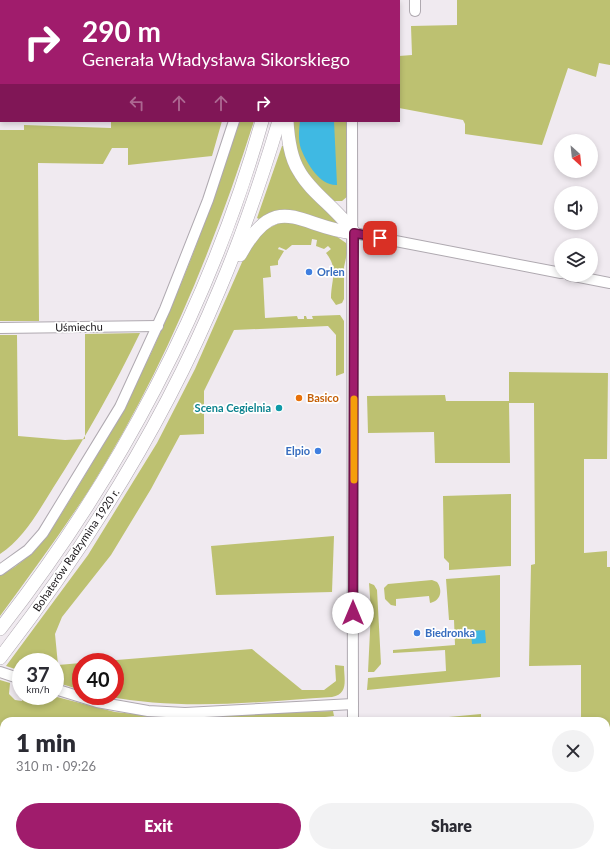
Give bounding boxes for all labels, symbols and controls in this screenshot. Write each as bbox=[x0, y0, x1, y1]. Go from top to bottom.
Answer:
text: 290 m bbox=[82, 14, 161, 48]
icon: right bbox=[16, 16, 68, 68]
text: Generała Władysława Sikorskiego bbox=[82, 48, 350, 70]
icon: left bbox=[126, 92, 148, 114]
icon: ahead bbox=[168, 92, 190, 114]
icon: ahead bbox=[210, 92, 232, 114]
icon: right bbox=[252, 92, 274, 114]
north arrow bbox=[554, 134, 598, 178]
map controls bbox=[554, 134, 598, 282]
button: sound bbox=[554, 186, 598, 230]
pin bbox=[363, 221, 397, 255]
icon: arrive bbox=[369, 227, 391, 249]
button: layers bbox=[554, 238, 598, 282]
place label: Orlen bbox=[317, 265, 345, 278]
marker: Orlen bbox=[304, 267, 314, 277]
street label: Uśmiechu bbox=[55, 320, 103, 333]
place label: Basico bbox=[307, 391, 339, 404]
marker: Basico bbox=[294, 393, 304, 403]
place label: Scena Cegielnia bbox=[195, 401, 271, 414]
marker: Scena Cegielnia bbox=[274, 403, 284, 413]
place label: Elpio bbox=[286, 444, 310, 457]
marker: Elpio bbox=[313, 446, 323, 456]
street label: Bohaterów Radzymina 1920 r. bbox=[30, 486, 122, 614]
position arrow bbox=[332, 592, 374, 634]
place label: Biedronka bbox=[425, 626, 475, 639]
marker: Biedronka bbox=[412, 628, 422, 638]
speed limit sign: 40 bbox=[72, 653, 124, 705]
text: 37 bbox=[26, 662, 50, 686]
text: km/h bbox=[26, 683, 50, 695]
text: 1 min bbox=[16, 728, 76, 757]
button: close bbox=[552, 730, 594, 772]
text: 310 m · 09:26 bbox=[16, 758, 96, 774]
button: Exit bbox=[16, 803, 301, 849]
button: Share bbox=[309, 803, 594, 849]

